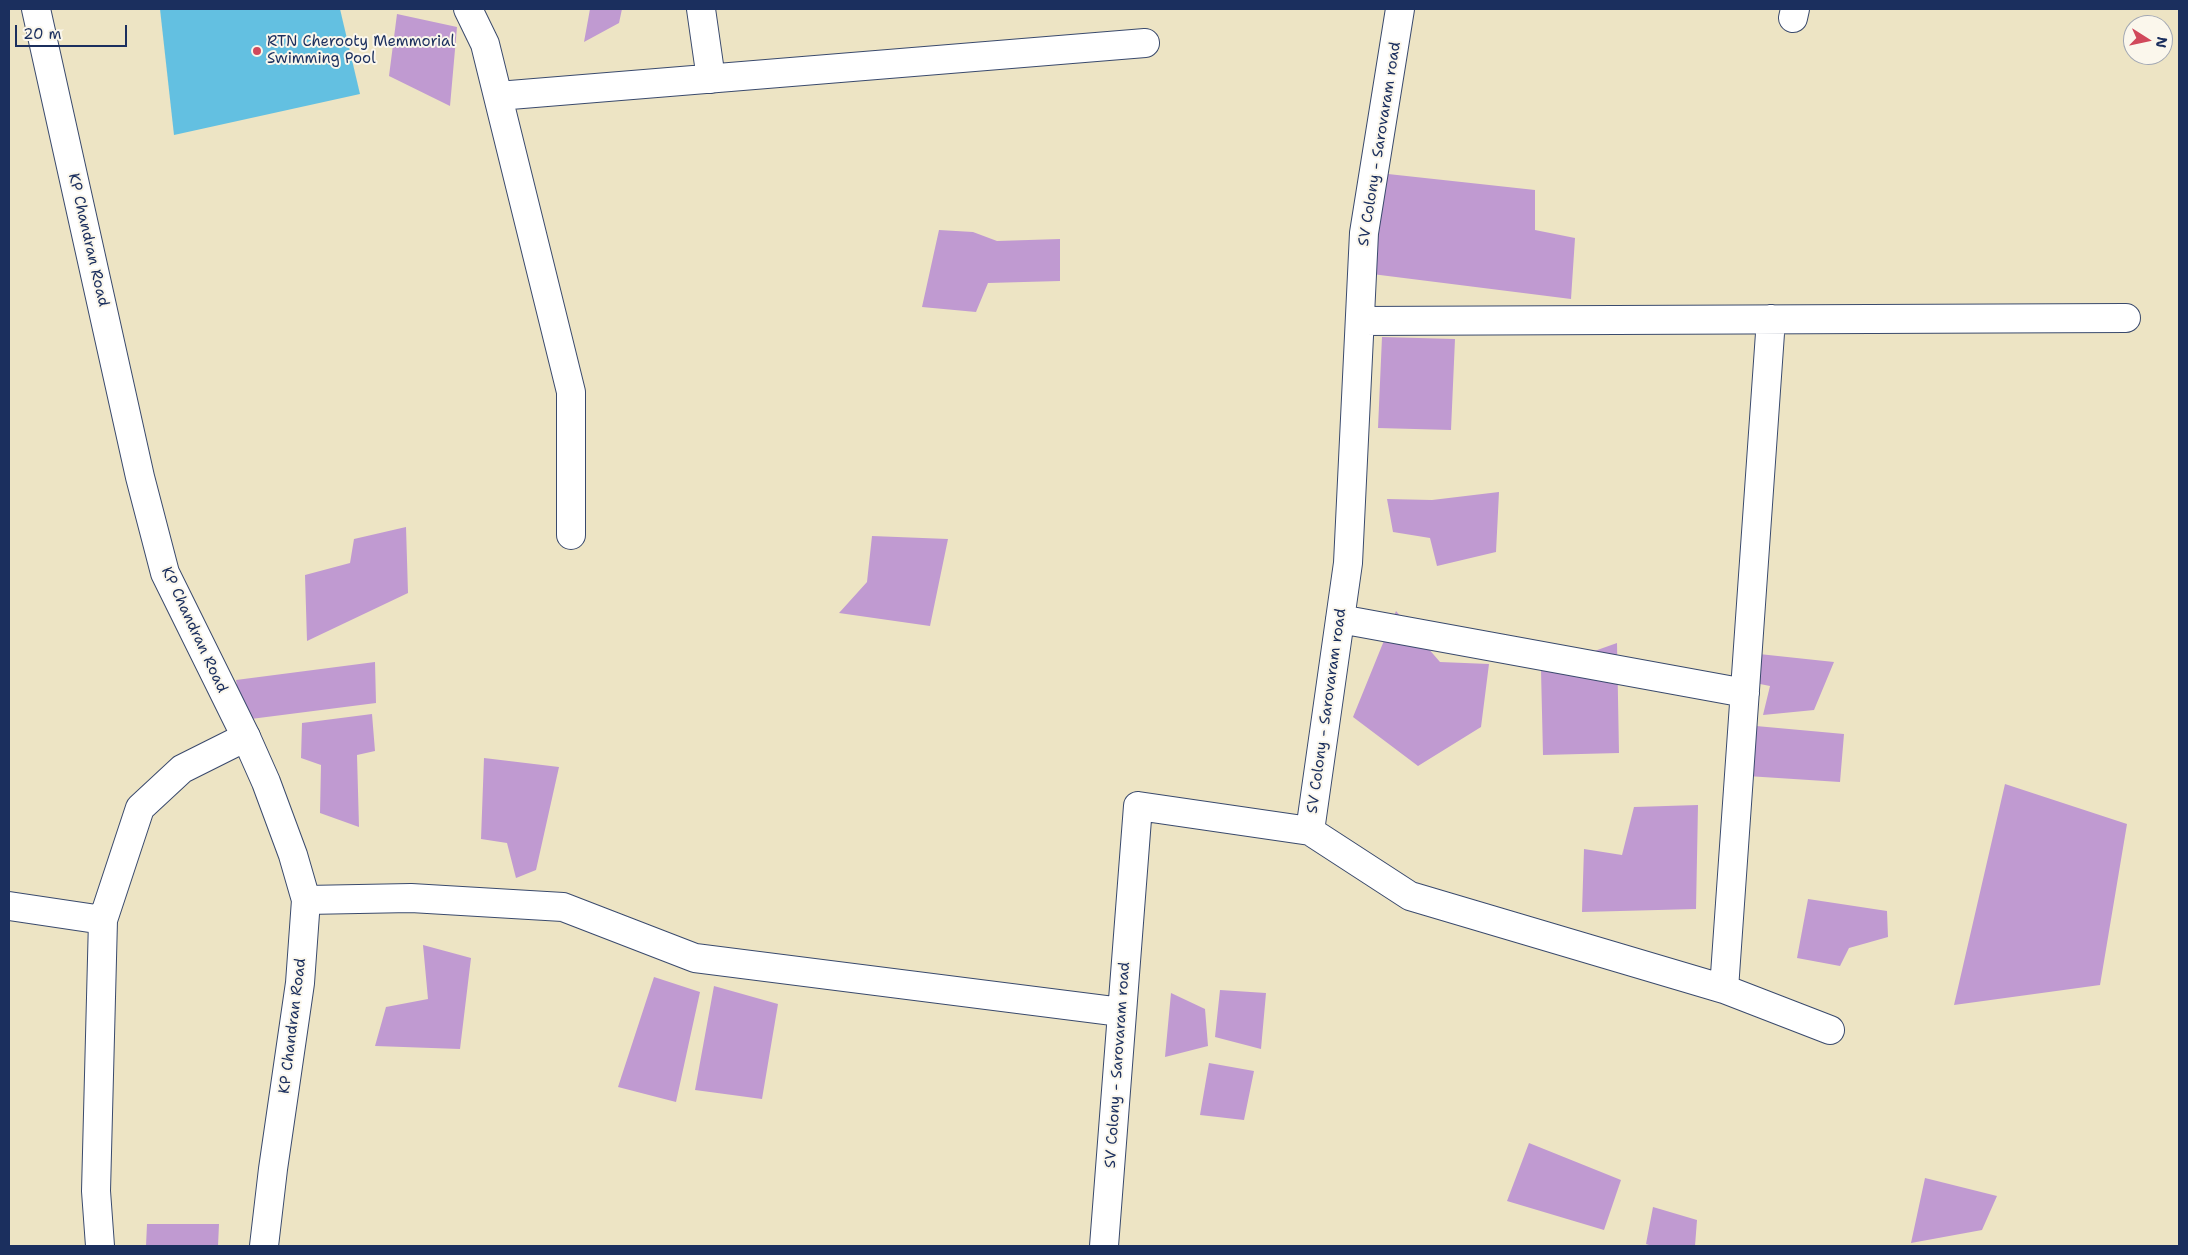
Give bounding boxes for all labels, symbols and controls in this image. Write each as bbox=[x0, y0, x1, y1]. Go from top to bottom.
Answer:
scale bar bbox=[18, 15, 130, 47]
north arrow bbox=[2123, 15, 2173, 65]
text: 20 m bbox=[23, 24, 62, 44]
place label: RTN Cherooty Memmorial Swimming Pool bbox=[267, 33, 455, 68]
text: N bbox=[2152, 35, 2172, 49]
street label: SV Colony - Sarovaram road bbox=[1355, 41, 1405, 247]
marker: RTN Cherooty Memmorial Swimming Pool bbox=[251, 45, 263, 57]
street label: KP Chandran Road bbox=[64, 171, 112, 309]
street label: KP Chandran Road bbox=[157, 564, 231, 696]
street label: SV Colony - Sarovaram road bbox=[1304, 607, 1350, 815]
street label: KP Chandran Road bbox=[276, 957, 310, 1095]
street label: SV Colony - Sarovaram road bbox=[1102, 961, 1134, 1169]

